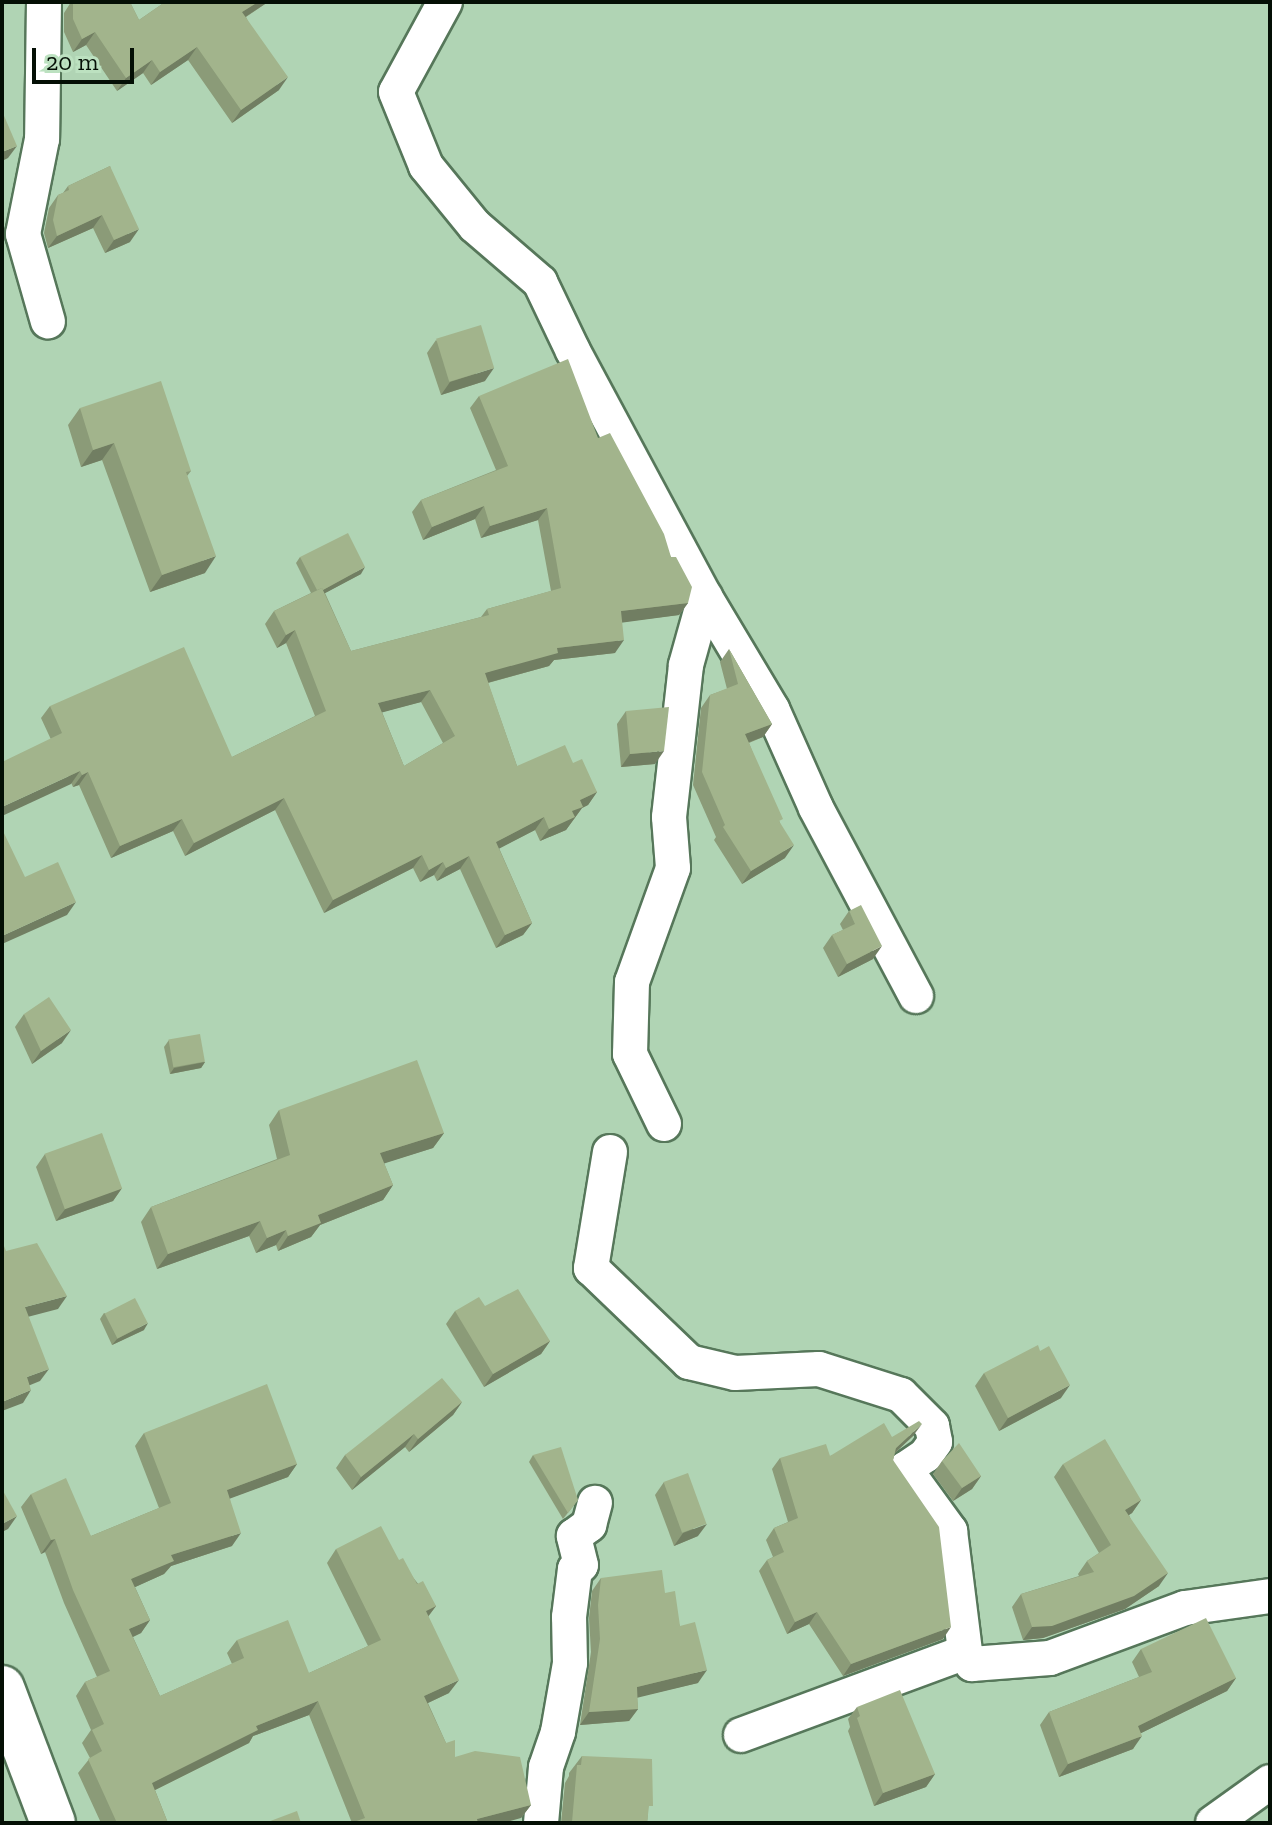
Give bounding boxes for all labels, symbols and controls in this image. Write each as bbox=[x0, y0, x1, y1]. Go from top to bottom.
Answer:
scale bar bbox=[36, 32, 138, 82]
text: 20 m bbox=[46, 47, 98, 76]

